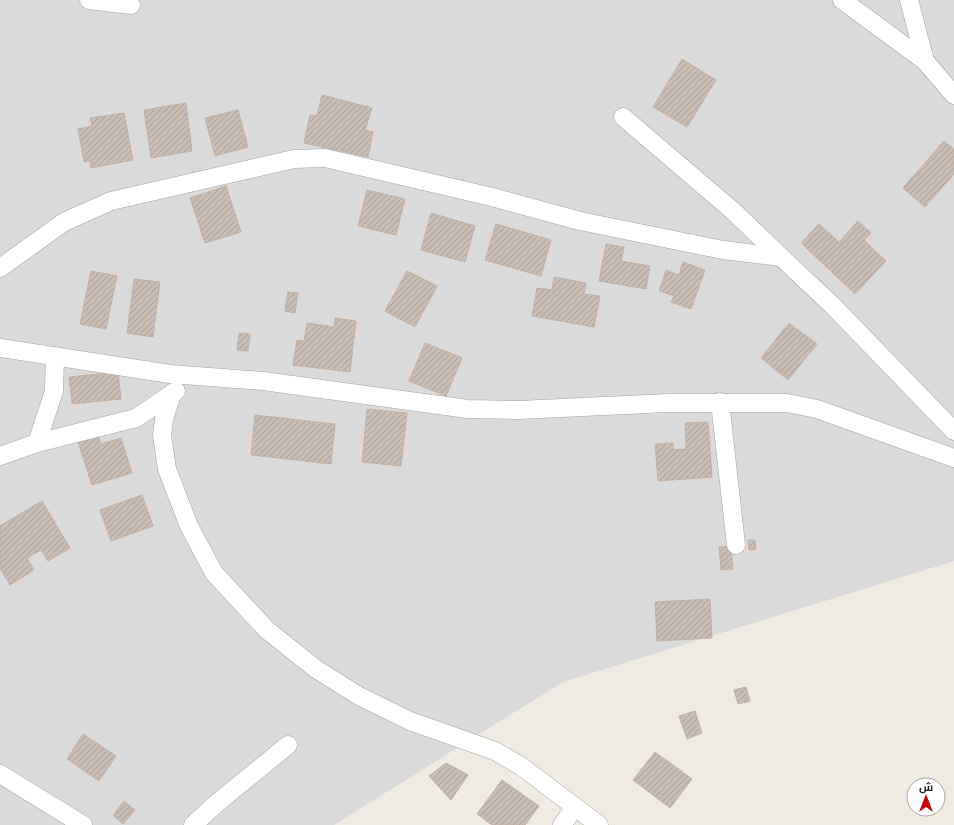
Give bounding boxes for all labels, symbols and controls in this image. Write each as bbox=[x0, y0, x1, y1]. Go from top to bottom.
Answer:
north arrow bbox=[906, 777, 946, 817]
text: ش bbox=[919, 779, 933, 794]

